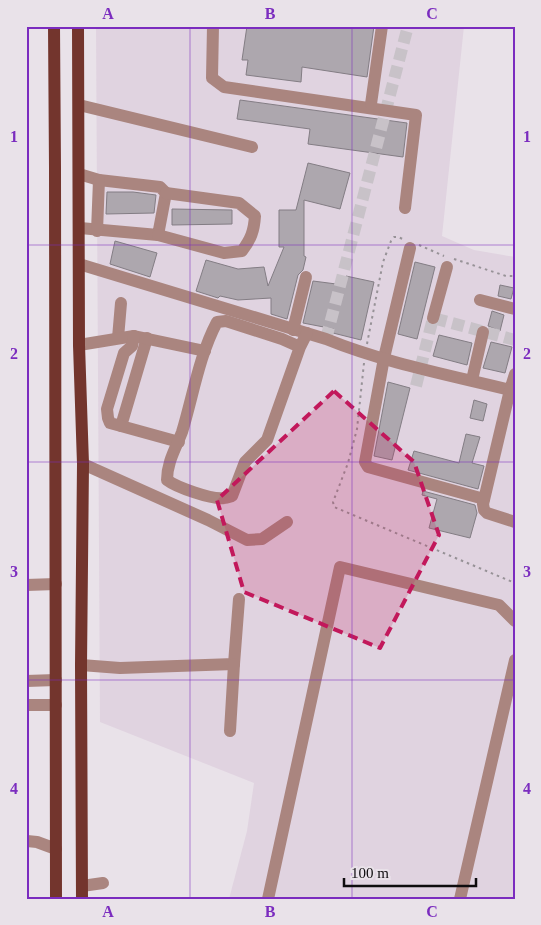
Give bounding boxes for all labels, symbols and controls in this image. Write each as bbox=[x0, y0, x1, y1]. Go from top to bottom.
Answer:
text: A bbox=[102, 5, 114, 22]
text: B bbox=[265, 5, 276, 22]
text: C bbox=[426, 5, 438, 22]
text: 1 bbox=[10, 128, 18, 145]
text: 1 bbox=[523, 128, 531, 145]
text: 2 bbox=[10, 345, 18, 362]
text: 2 bbox=[523, 345, 531, 362]
text: 3 bbox=[10, 563, 18, 580]
text: 3 bbox=[523, 563, 531, 580]
text: 4 bbox=[10, 780, 18, 797]
text: 4 bbox=[523, 780, 531, 797]
scale bar bbox=[344, 855, 476, 887]
text: 100 m bbox=[351, 865, 389, 881]
text: A bbox=[102, 903, 114, 920]
text: B bbox=[265, 903, 276, 920]
text: C bbox=[426, 903, 438, 920]

